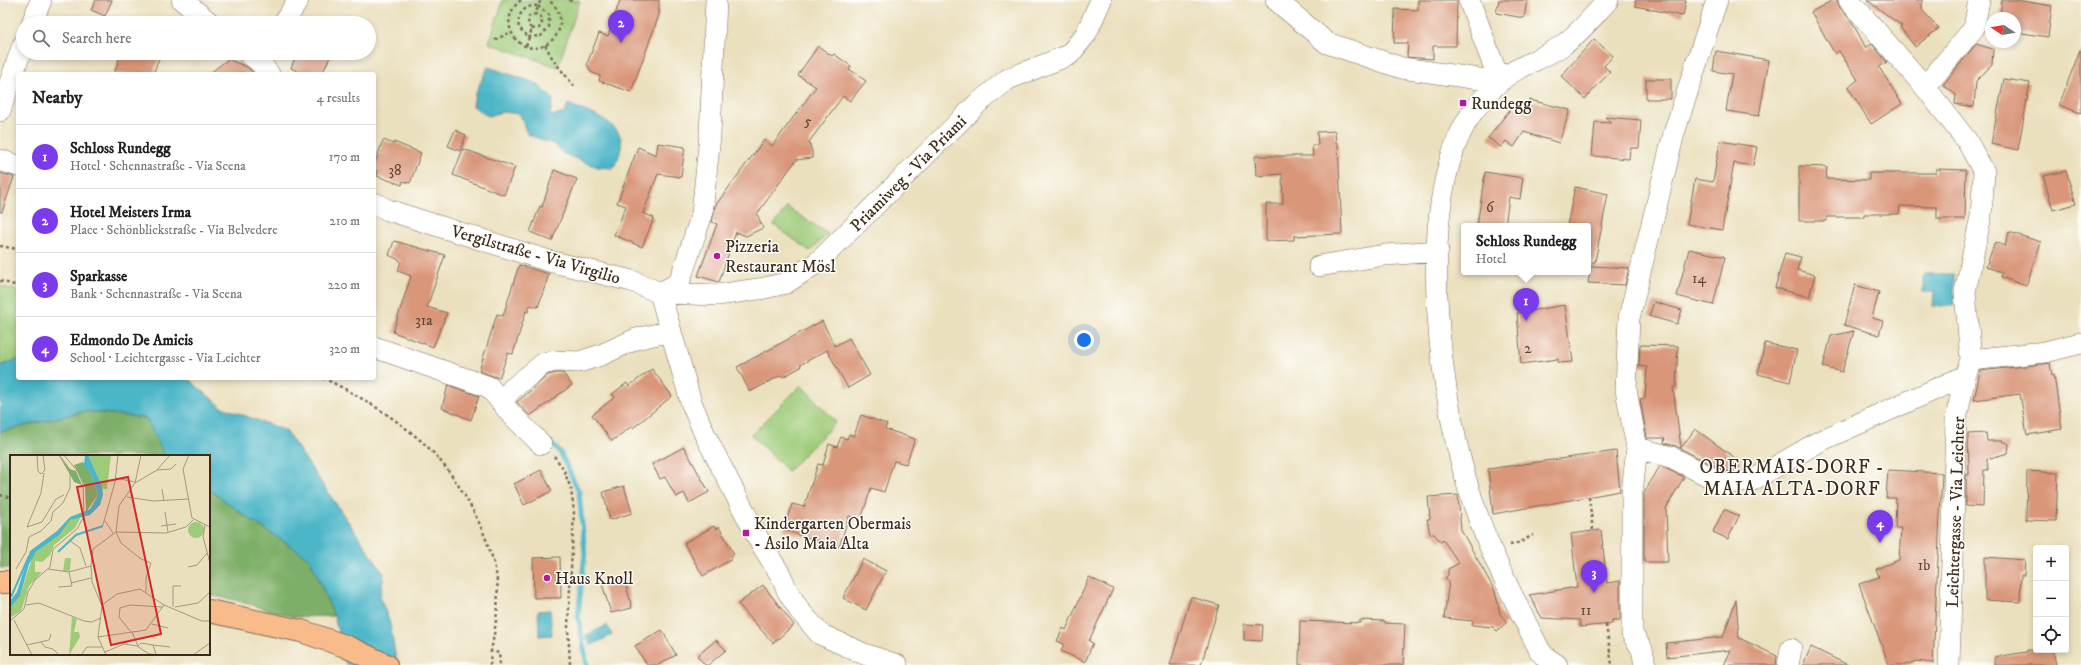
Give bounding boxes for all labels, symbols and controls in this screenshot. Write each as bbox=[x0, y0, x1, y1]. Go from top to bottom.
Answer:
pin: 2 bbox=[608, 10, 634, 43]
north arrow bbox=[1985, 12, 2021, 48]
search box bbox=[16, 16, 376, 60]
icon: search bbox=[30, 27, 52, 49]
text: Search here bbox=[62, 29, 131, 48]
text: Nearby bbox=[32, 87, 82, 109]
text: 4 results bbox=[317, 90, 360, 106]
place label: Rundegg bbox=[1471, 93, 1532, 115]
marker: Rundegg bbox=[1458, 98, 1468, 108]
street label: Priamiweg - Via Priami bbox=[846, 111, 972, 237]
house number: 5 bbox=[804, 112, 812, 131]
text: Schloss Rundegg bbox=[70, 139, 171, 158]
text: 1 bbox=[43, 149, 47, 165]
text: 170 m bbox=[329, 149, 360, 165]
text: Hotel · Schennastraße - Via Scena bbox=[70, 158, 246, 174]
house number: 38 bbox=[388, 161, 402, 180]
house number: 6 bbox=[1486, 198, 1495, 217]
text: Hotel Meisters Irma bbox=[70, 203, 191, 222]
text: 2 bbox=[42, 213, 48, 229]
text: 210 m bbox=[329, 213, 360, 229]
street label: Vergilstraße - Via Virgilio bbox=[448, 220, 623, 290]
text: Place · Schönblickstraße - Via Belvedere bbox=[70, 222, 278, 238]
popup bbox=[1461, 223, 1591, 275]
text: Schloss Rundegg bbox=[1476, 232, 1576, 251]
place label: Pizzeria Restaurant Mösl bbox=[725, 236, 836, 278]
marker: Pizzeria Restaurant Mösl bbox=[712, 251, 722, 261]
text: Hotel bbox=[1476, 251, 1506, 267]
text: Sparkasse bbox=[70, 267, 127, 286]
house number: 14 bbox=[1692, 269, 1706, 288]
text: 3 bbox=[43, 277, 47, 293]
text: 220 m bbox=[328, 277, 360, 293]
text: Bank · Schennastraße - Via Scena bbox=[70, 286, 242, 302]
pin: 1 bbox=[1513, 288, 1539, 321]
house number: 31a bbox=[415, 311, 433, 330]
your location bbox=[1074, 330, 1094, 350]
text: Edmondo De Amicis bbox=[70, 331, 193, 350]
house number: 2 bbox=[1524, 339, 1532, 358]
text: 4 bbox=[41, 341, 49, 357]
text: 320 m bbox=[329, 341, 360, 357]
text: School · Leichtergasse - Via Leichter bbox=[70, 350, 261, 366]
street label: Leichtergasse - Via Leichter bbox=[1942, 415, 1970, 608]
inset map bbox=[10, 455, 210, 655]
district label: OBERMAIS-DORF - MAIA ALTA-DORF bbox=[1700, 456, 1884, 501]
pin: 4 bbox=[1867, 510, 1893, 543]
place label: Kindergarten Obermais - Asilo Maia Alta bbox=[754, 513, 912, 555]
marker: Kindergarten Obermais - Asilo Maia Alta bbox=[741, 528, 751, 538]
map controls bbox=[2033, 545, 2069, 653]
button: + bbox=[2033, 545, 2069, 581]
house number: 1b bbox=[1918, 556, 1930, 575]
pin: 3 bbox=[1581, 560, 1607, 593]
place label: Haus Knoll bbox=[555, 568, 633, 590]
marker: Haus Knoll bbox=[542, 573, 552, 583]
button: − bbox=[2033, 581, 2069, 617]
house number: 11 bbox=[1580, 601, 1592, 620]
button: locate bbox=[2033, 617, 2069, 653]

